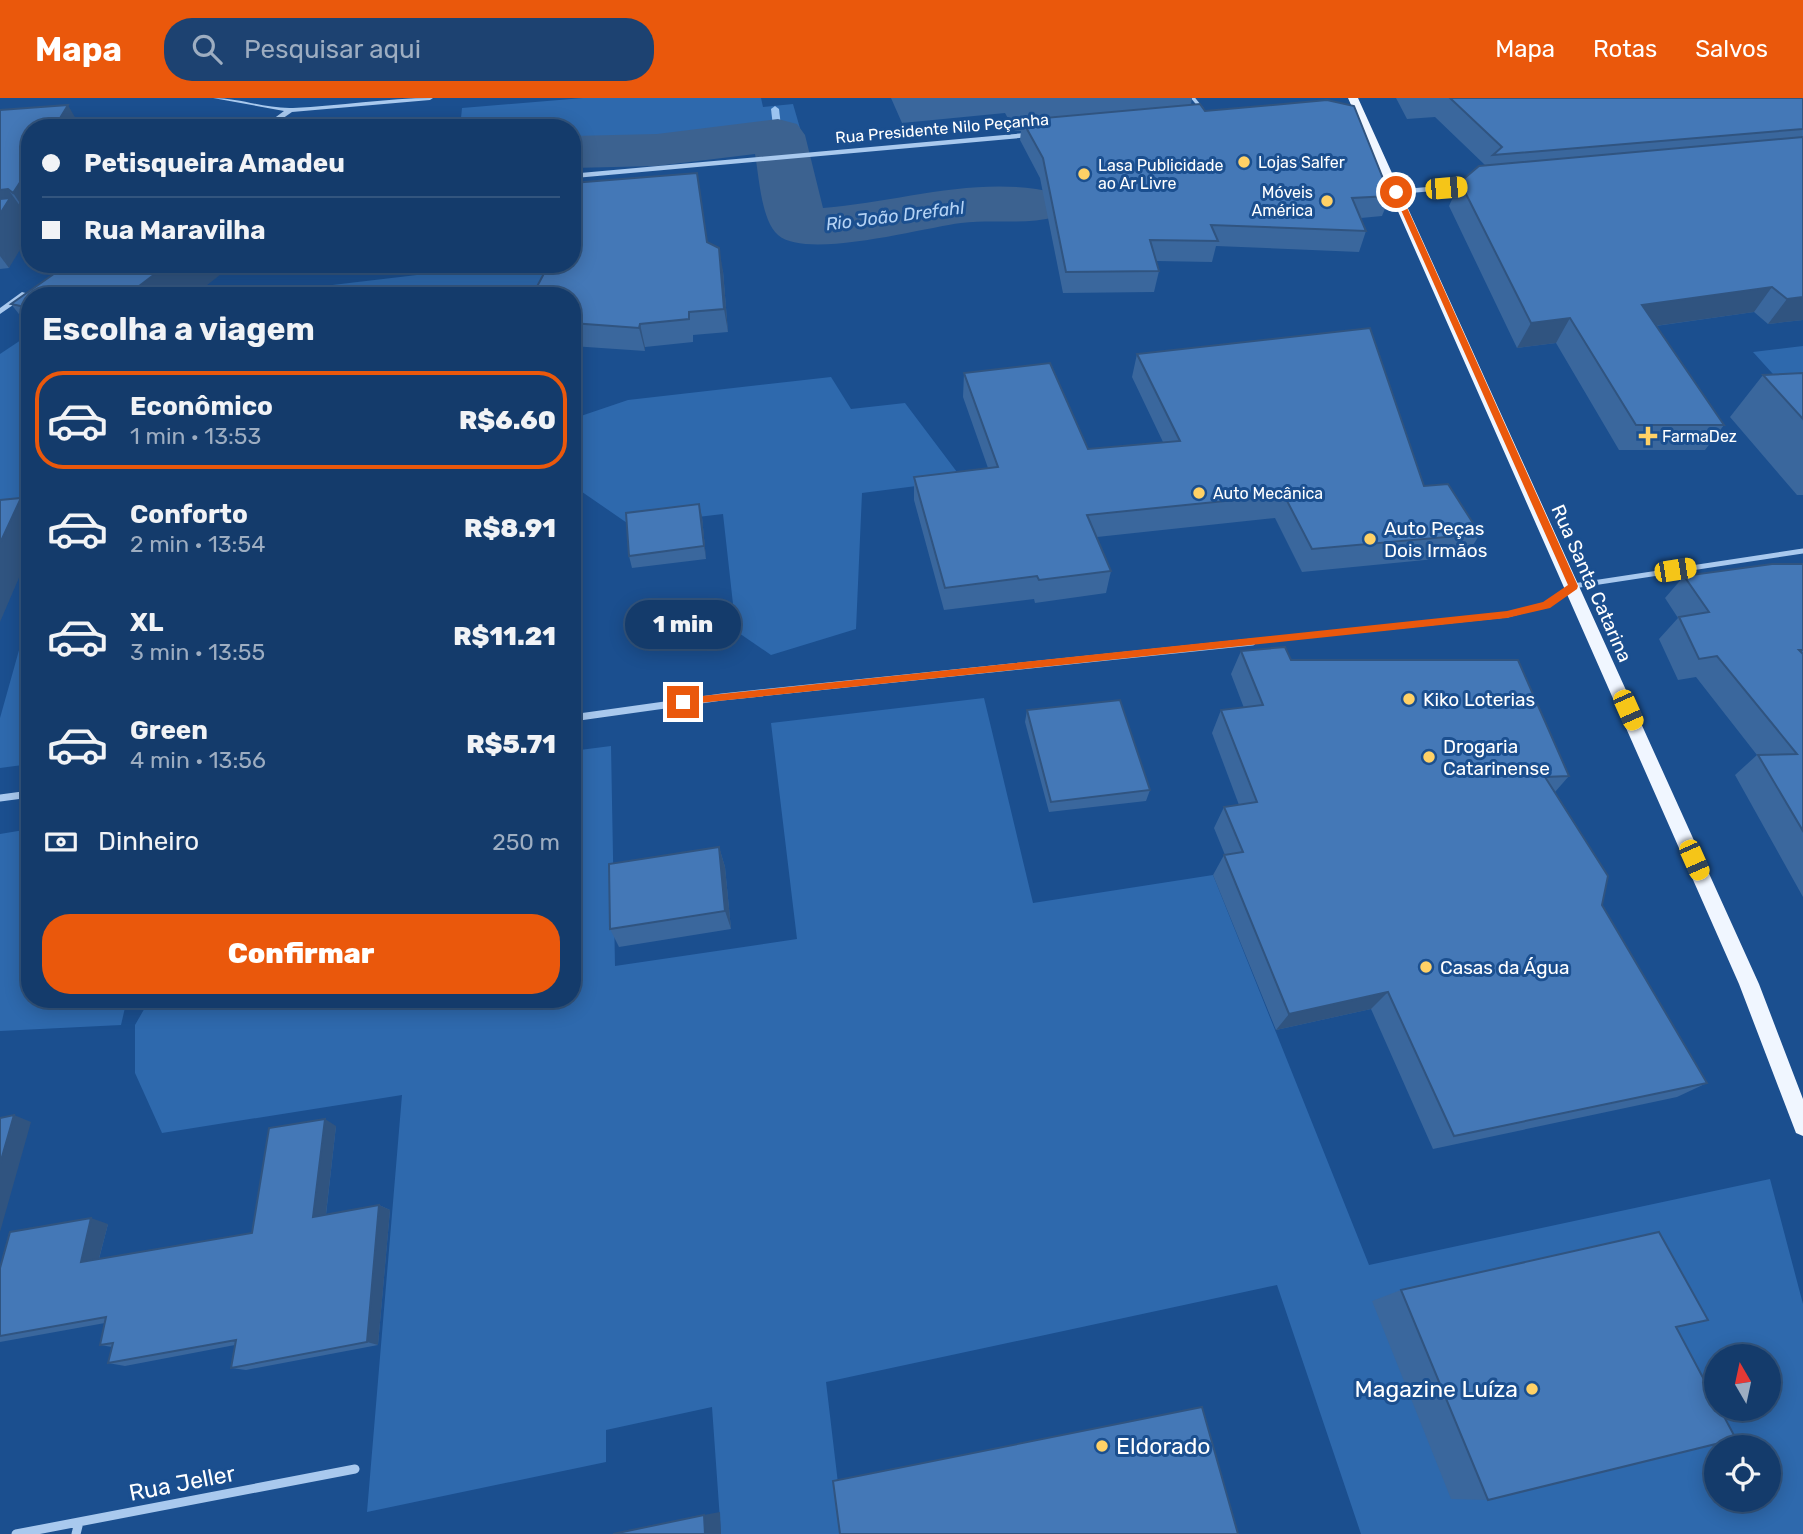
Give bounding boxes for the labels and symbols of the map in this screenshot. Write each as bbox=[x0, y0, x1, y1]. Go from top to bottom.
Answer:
street label: Rua Presidente Nilo Peçanha bbox=[834, 110, 1050, 147]
place label: Lojas Salfer bbox=[1258, 153, 1345, 172]
marker: Lojas Salfer bbox=[1236, 154, 1252, 170]
place label: Lasa Publicidade ao Ar Livre bbox=[1098, 156, 1224, 193]
marker: Lasa Publicidade ao Ar Livre bbox=[1076, 166, 1092, 182]
route start bbox=[1380, 176, 1412, 208]
car bbox=[1425, 176, 1468, 200]
place label: Móveis América bbox=[1251, 183, 1313, 220]
marker: Móveis América bbox=[1319, 193, 1335, 209]
water label: Rio João Drefahl bbox=[824, 196, 966, 235]
place label: FarmaDez bbox=[1662, 427, 1737, 446]
marker: FarmaDez bbox=[1640, 428, 1656, 444]
place label: Auto Mecânica bbox=[1213, 484, 1323, 503]
marker: Auto Mecânica bbox=[1191, 485, 1207, 501]
street label: Rua Santa Catarina bbox=[1546, 501, 1637, 666]
place label: Auto Peças Dois Irmãos bbox=[1384, 517, 1487, 562]
marker: Auto Peças Dois Irmãos bbox=[1362, 531, 1378, 547]
car bbox=[1653, 556, 1698, 584]
callout: 1 min bbox=[625, 601, 741, 650]
route end bbox=[667, 686, 699, 718]
car bbox=[1610, 687, 1647, 733]
place label: Kiko Loterias bbox=[1423, 688, 1535, 711]
marker: Kiko Loterias bbox=[1401, 691, 1417, 707]
place label: Drogaria Catarinense bbox=[1443, 735, 1550, 780]
marker: Drogaria Catarinense bbox=[1421, 749, 1437, 765]
car bbox=[1676, 837, 1713, 883]
place label: Casas da Água bbox=[1440, 956, 1570, 979]
marker: Casas da Água bbox=[1418, 959, 1434, 975]
north arrow bbox=[1704, 1344, 1782, 1421]
place label: Magazine Luíza bbox=[1354, 1375, 1518, 1403]
marker: Magazine Luíza bbox=[1524, 1381, 1540, 1397]
place label: Eldorado bbox=[1116, 1432, 1211, 1460]
marker: Eldorado bbox=[1094, 1438, 1110, 1454]
street label: Rua Jeller bbox=[127, 1459, 238, 1507]

